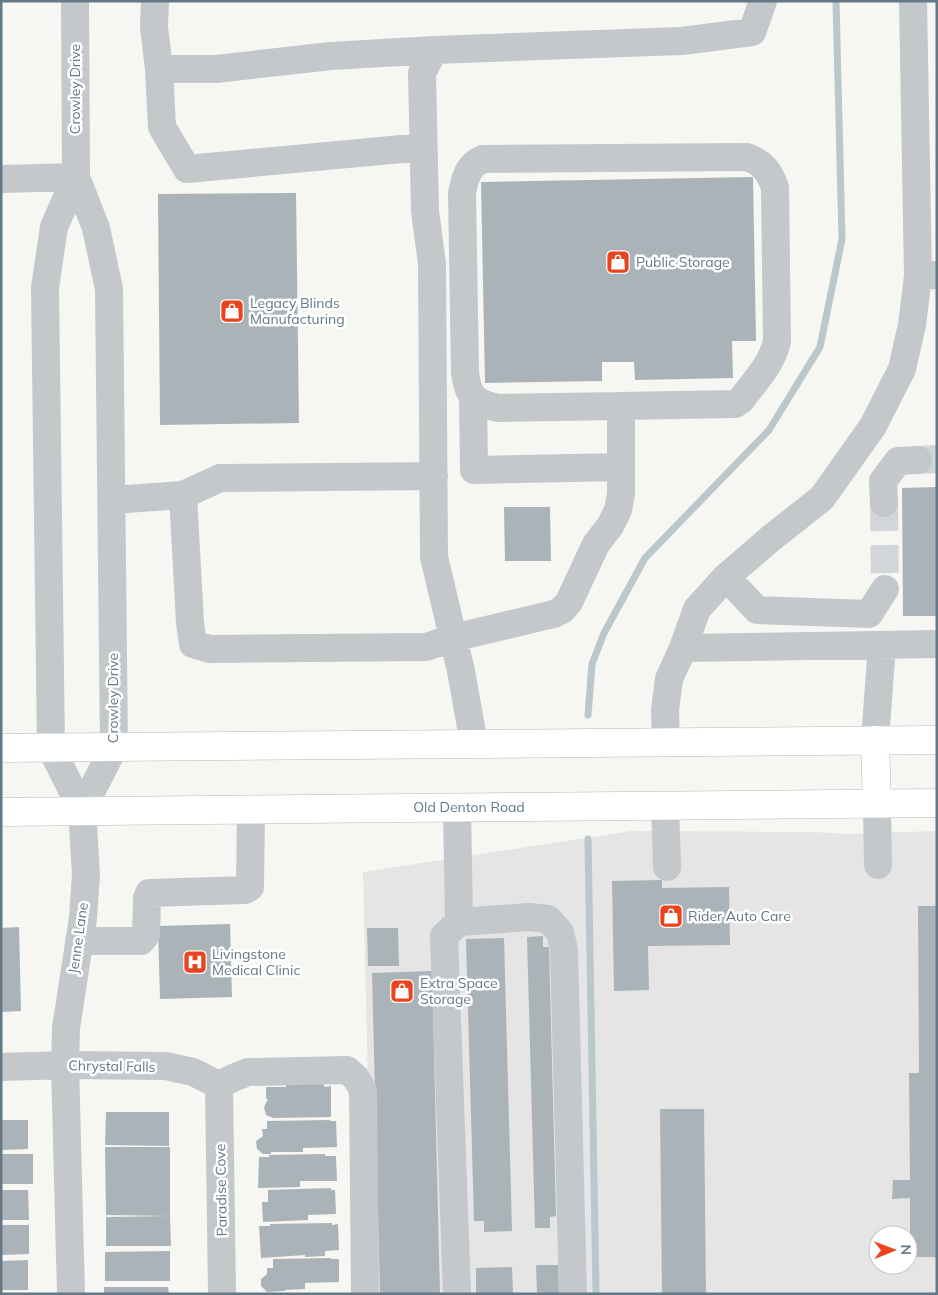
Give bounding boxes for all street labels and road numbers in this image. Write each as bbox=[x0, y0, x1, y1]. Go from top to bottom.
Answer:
street label: Crowley Drive bbox=[66, 44, 84, 134]
street label: Crowley Drive bbox=[104, 653, 122, 743]
street label: Old Denton Road bbox=[413, 798, 525, 816]
street label: Jenne Lane bbox=[64, 901, 92, 975]
street label: Chrystal Falls bbox=[68, 1056, 156, 1076]
street label: Paradise Cove bbox=[211, 1144, 231, 1236]

